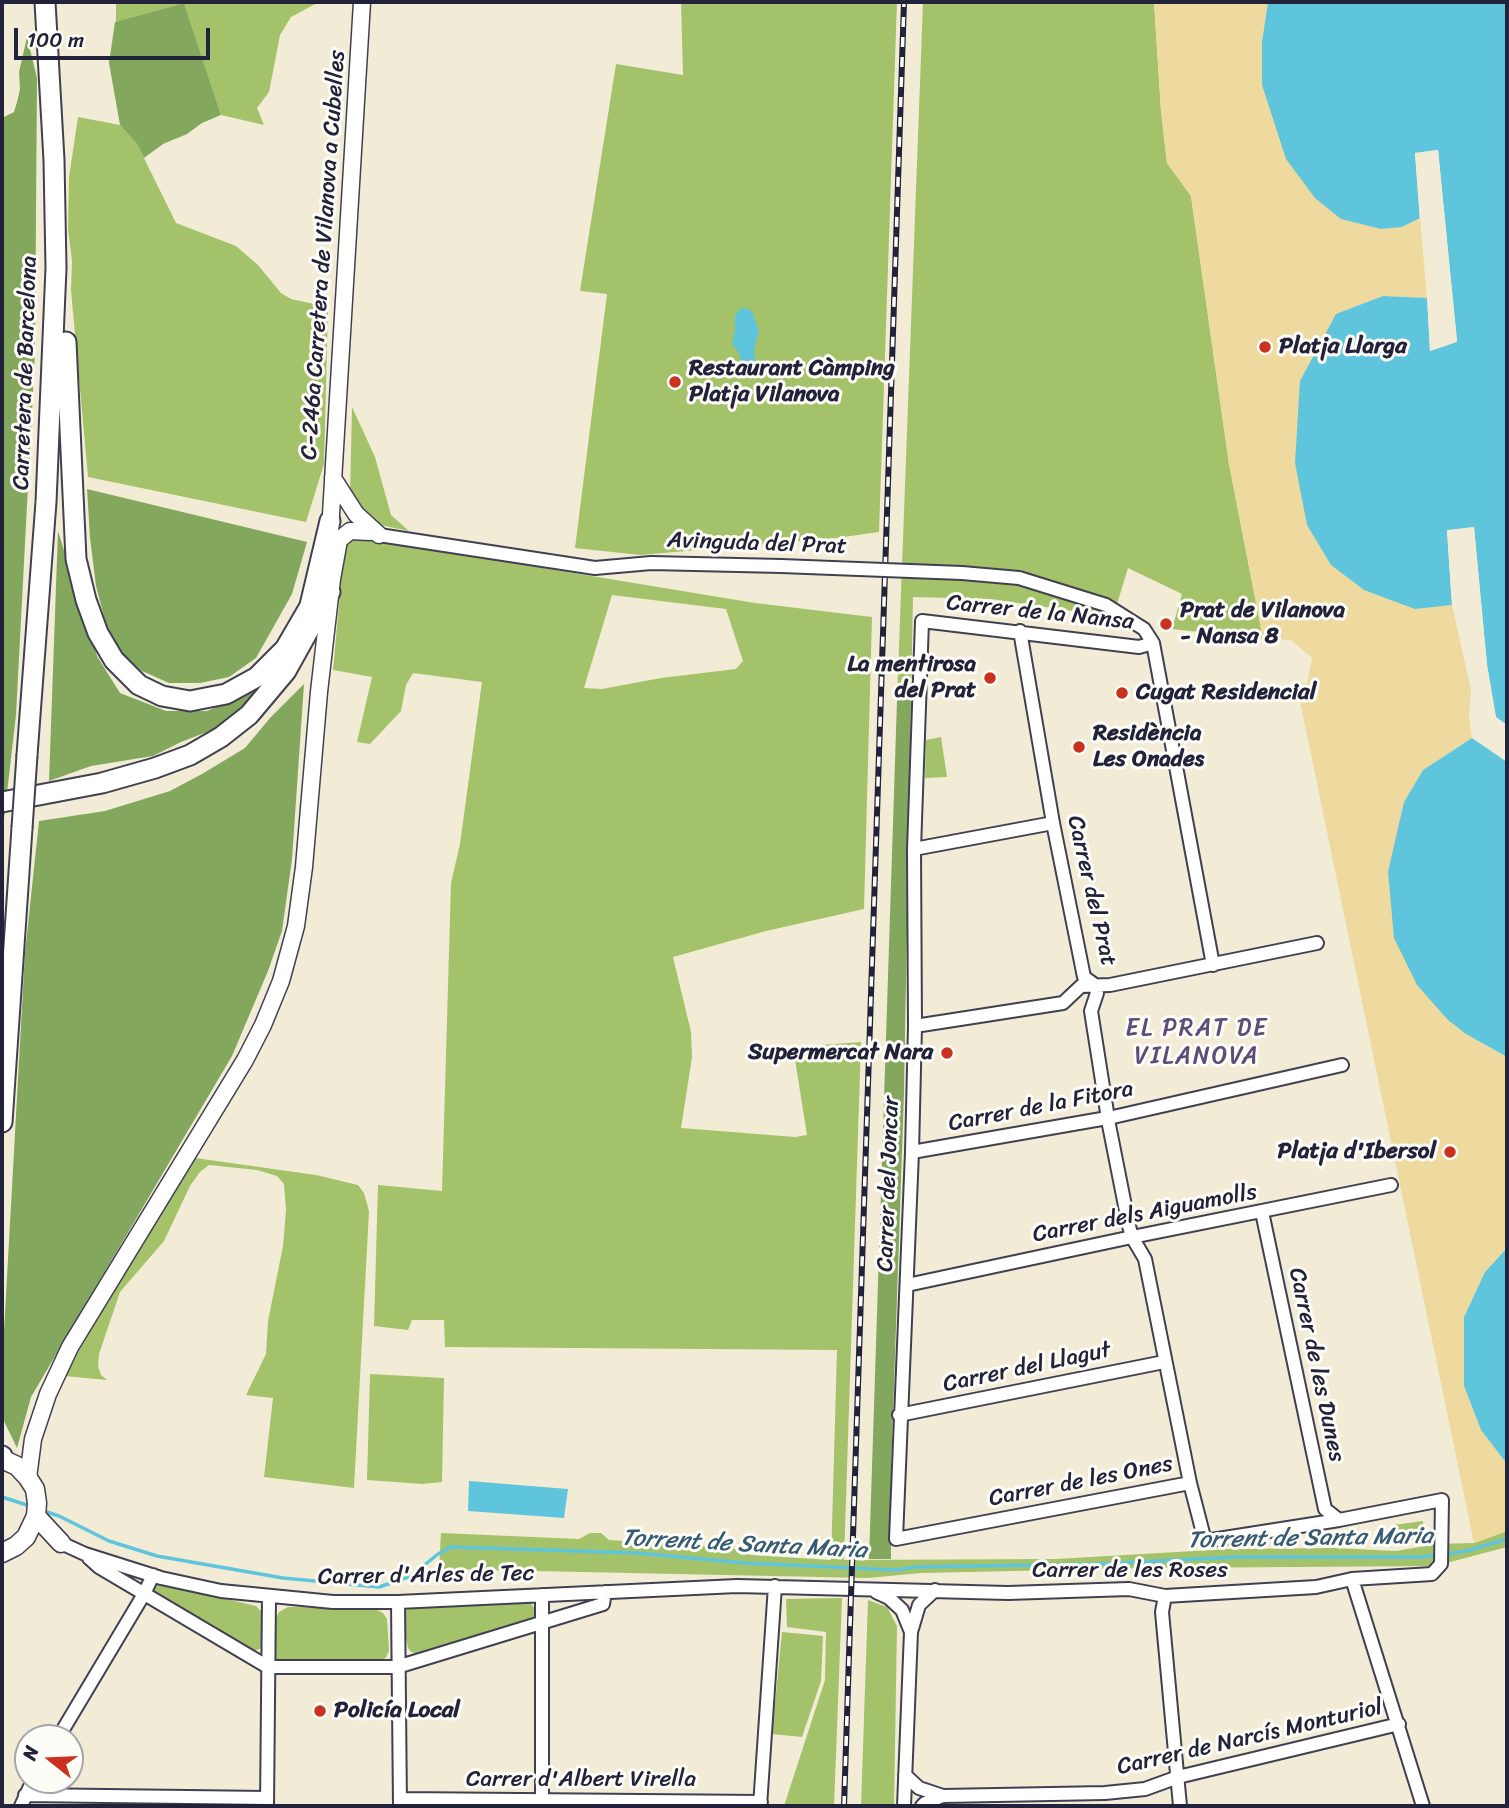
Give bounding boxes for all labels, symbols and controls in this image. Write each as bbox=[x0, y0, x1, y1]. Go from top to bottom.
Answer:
scale bar bbox=[18, 14, 214, 58]
text: 100 m bbox=[27, 21, 84, 59]
street label: C-246a Carretera de Vilanova a Cubelles bbox=[296, 49, 352, 461]
street label: Carretera de Barcelona bbox=[8, 255, 44, 491]
place label: Platja Llarga bbox=[1279, 333, 1407, 361]
marker: Platja Llarga bbox=[1257, 339, 1273, 355]
place label: Restaurant Càmping Platja Vilanova bbox=[689, 355, 895, 409]
marker: Restaurant Càmping Platja Vilanova bbox=[667, 374, 683, 390]
street label: Avinguda del Prat bbox=[667, 527, 847, 561]
street label: Carrer de la Nansa bbox=[945, 589, 1135, 637]
place label: Prat de Vilanova - Nansa 8 bbox=[1180, 597, 1345, 651]
marker: Prat de Vilanova - Nansa 8 bbox=[1158, 616, 1174, 632]
place label: La mentirosa del Prat bbox=[847, 651, 976, 705]
marker: La mentirosa del Prat bbox=[982, 670, 998, 686]
place label: Cugat Residencial bbox=[1136, 679, 1316, 707]
marker: Cugat Residencial bbox=[1114, 685, 1130, 701]
place label: Residència Les Onades bbox=[1093, 720, 1204, 774]
marker: Residència Les Onades bbox=[1071, 739, 1087, 755]
street label: Carrer del Prat bbox=[1060, 813, 1122, 969]
district label: EL PRAT DE VILANOVA bbox=[1128, 1015, 1266, 1071]
place label: Supermercat Nara bbox=[748, 1039, 933, 1067]
marker: Supermercat Nara bbox=[939, 1045, 955, 1061]
street label: Carrer de la Fitora bbox=[946, 1076, 1136, 1138]
street label: Carrer del Joncar bbox=[872, 1096, 906, 1272]
place label: Platja d'Ibersol bbox=[1277, 1138, 1436, 1166]
marker: Platja d'Ibersol bbox=[1442, 1144, 1458, 1160]
street label: Carrer dels Aiguamolls bbox=[1031, 1179, 1259, 1249]
street label: Carrer de les Dunes bbox=[1282, 1265, 1350, 1465]
street label: Carrer del Llagut bbox=[941, 1337, 1113, 1399]
street label: Carrer de les Ones bbox=[987, 1451, 1175, 1513]
water label: Torrent de Santa Maria bbox=[1187, 1522, 1433, 1556]
water label: Torrent de Santa Maria bbox=[621, 1524, 867, 1566]
street label: Carrer de les Roses bbox=[1032, 1557, 1228, 1585]
street label: Carrer d'Arles de Tec bbox=[318, 1560, 534, 1592]
street label: Carrer de Narcís Monturiol bbox=[1115, 1694, 1385, 1782]
place label: Policía Local bbox=[334, 1697, 460, 1725]
marker: Policía Local bbox=[312, 1703, 328, 1719]
north arrow bbox=[14, 1724, 84, 1794]
text: N bbox=[13, 1742, 48, 1764]
street label: Carrer d'Albert Virella bbox=[466, 1766, 696, 1794]

